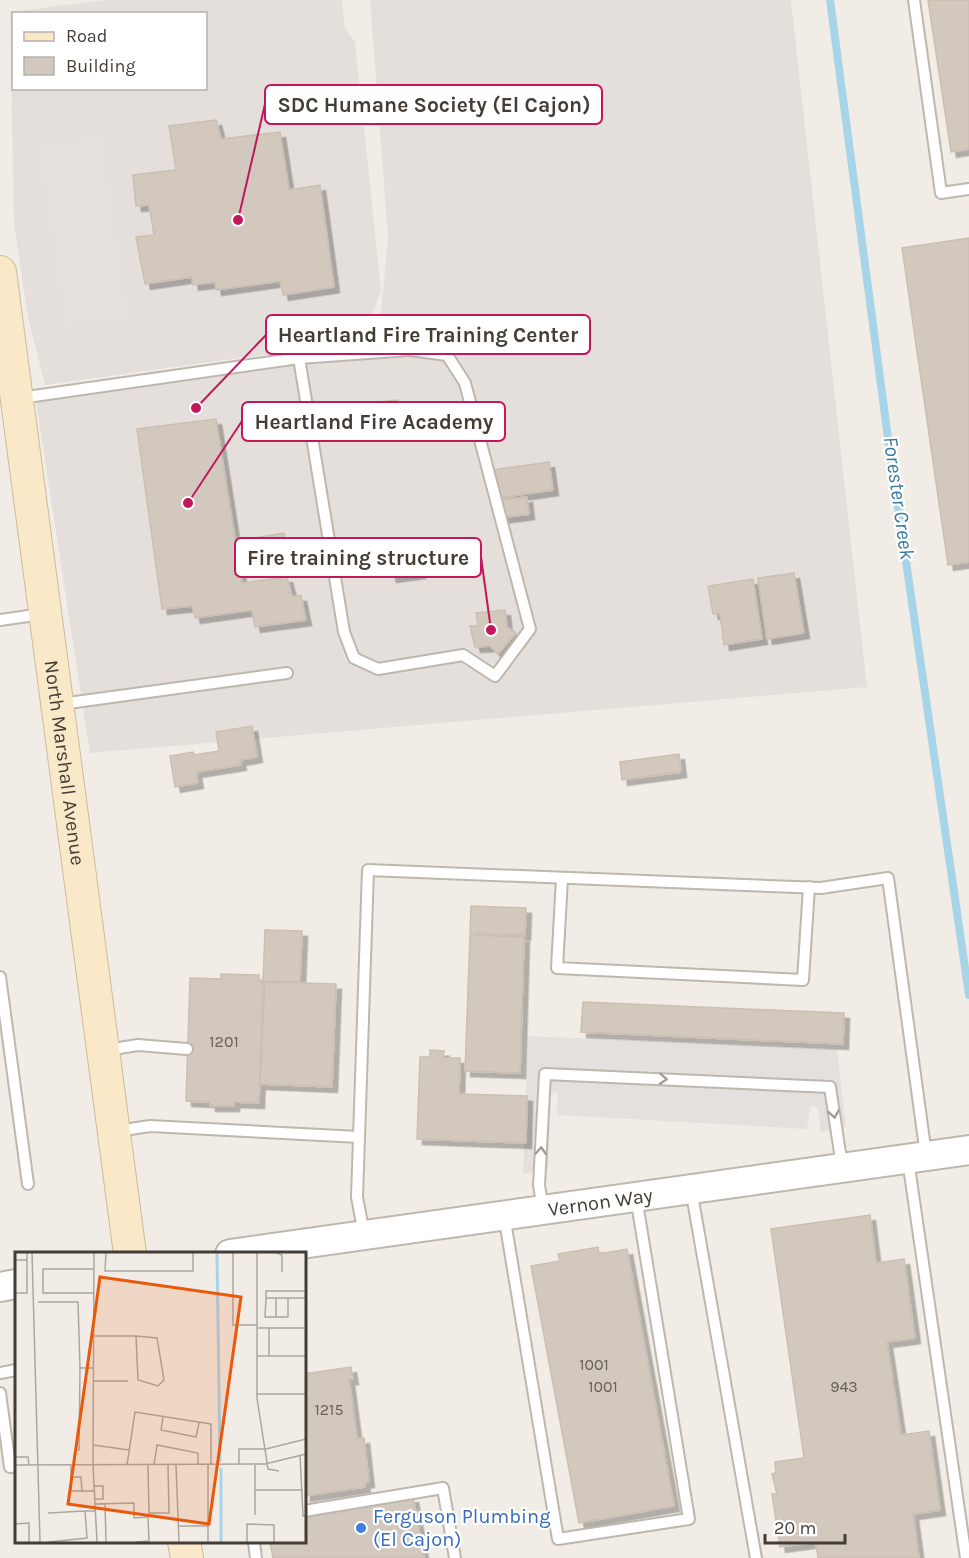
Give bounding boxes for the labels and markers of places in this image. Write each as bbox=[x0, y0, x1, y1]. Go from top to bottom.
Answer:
callout: SDC Humane Society (El Cajon) bbox=[265, 85, 602, 124]
callout: Heartland Fire Training Center bbox=[266, 315, 590, 354]
callout: Heartland Fire Academy bbox=[242, 402, 505, 441]
callout: Fire training structure bbox=[235, 538, 481, 577]
place label: Ferguson Plumbing (El Cajon) bbox=[373, 1505, 550, 1551]
marker: Ferguson Plumbing (El Cajon) bbox=[354, 1521, 368, 1535]

